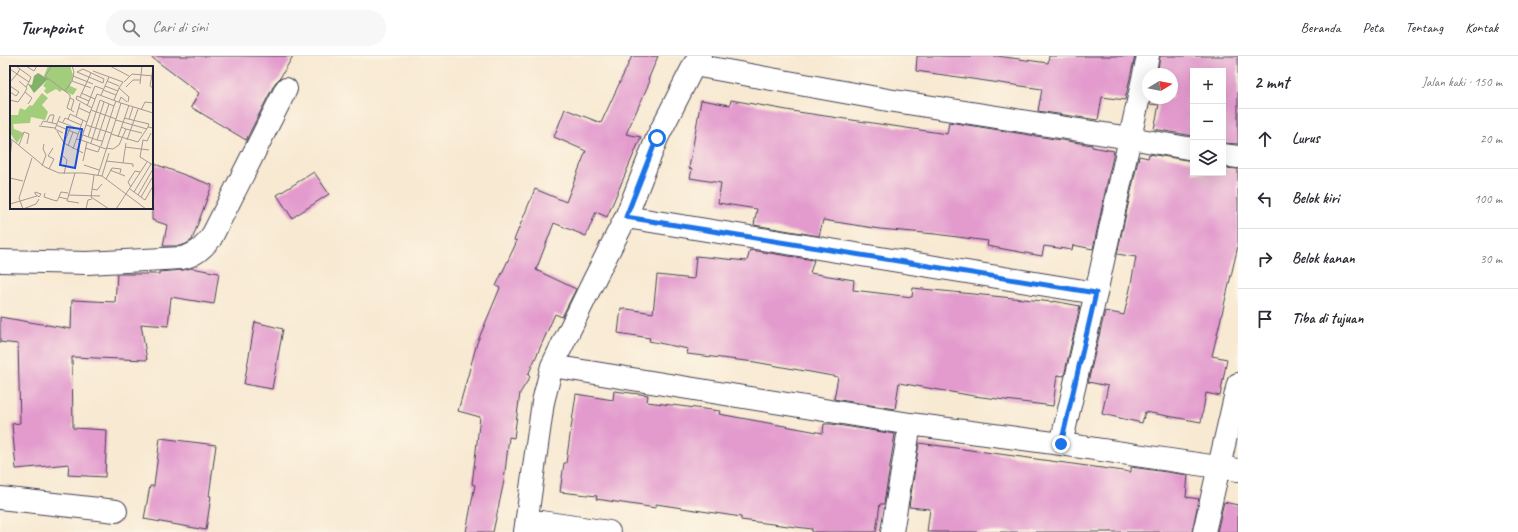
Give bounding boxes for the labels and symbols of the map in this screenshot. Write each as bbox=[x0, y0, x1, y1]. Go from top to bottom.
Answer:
inset map bbox=[10, 66, 153, 209]
north arrow bbox=[1142, 68, 1178, 104]
route start bbox=[648, 129, 666, 147]
route end bbox=[1052, 435, 1070, 453]

